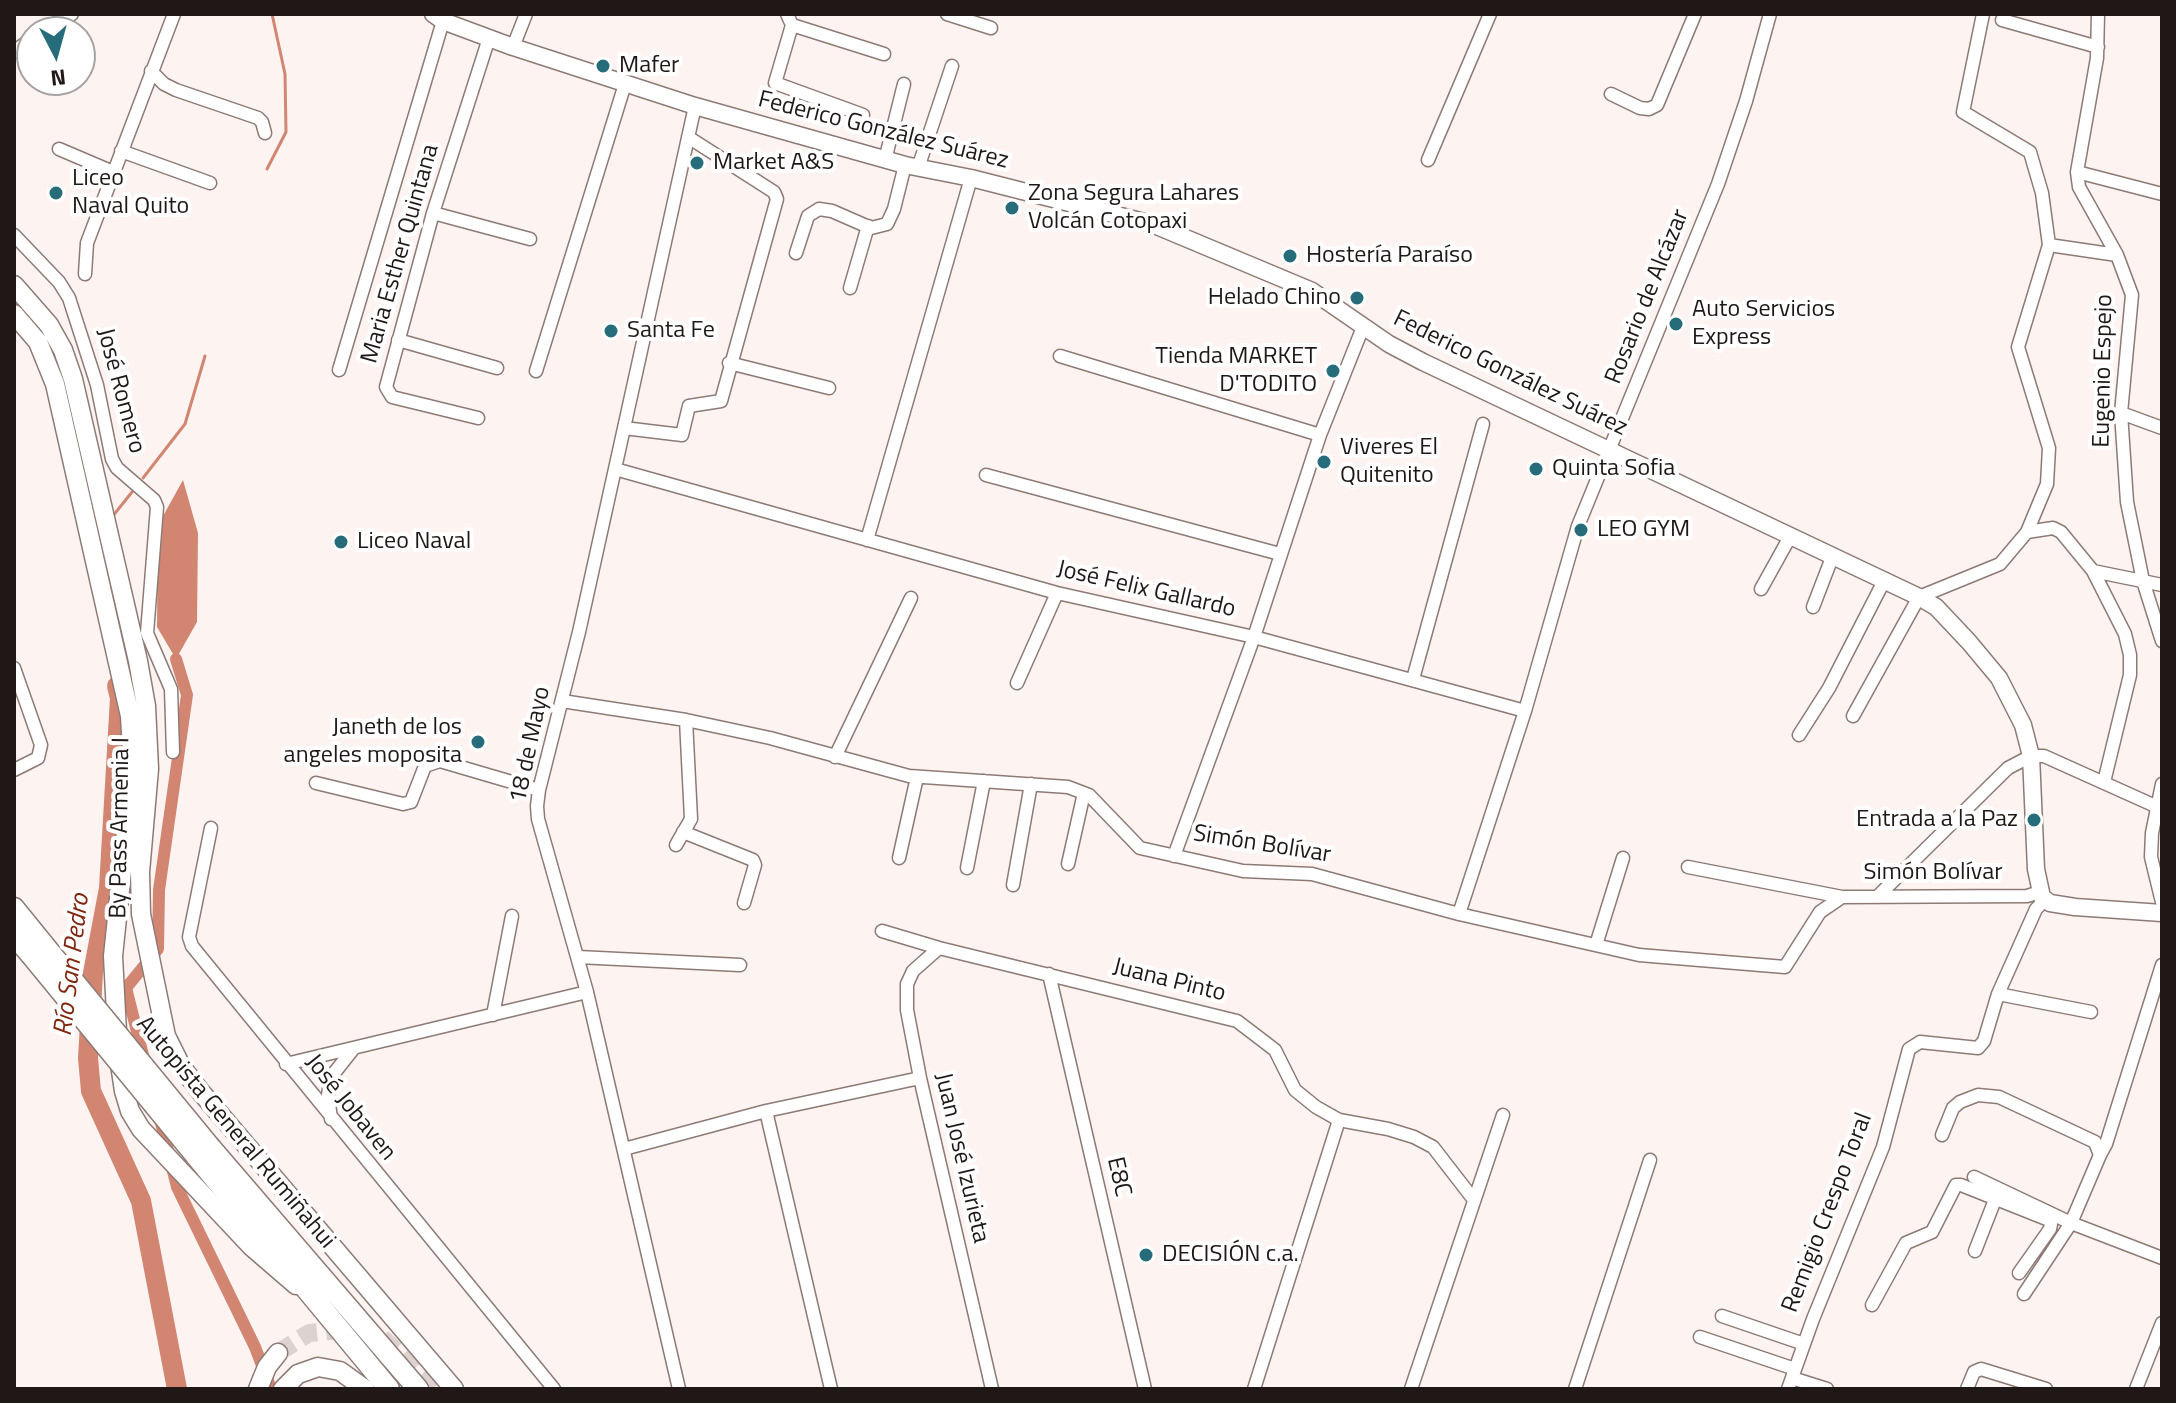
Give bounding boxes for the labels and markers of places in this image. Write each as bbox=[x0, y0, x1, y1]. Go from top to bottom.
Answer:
place label: Mafer bbox=[619, 52, 679, 80]
marker: Mafer bbox=[594, 57, 612, 75]
place label: Market A&S bbox=[713, 149, 834, 177]
marker: Market A&S bbox=[688, 154, 706, 172]
place label: Liceo Naval Quito bbox=[72, 165, 189, 221]
place label: Zona Segura Lahares Volcán Cotopaxi bbox=[1028, 180, 1239, 236]
marker: Liceo Naval Quito bbox=[47, 184, 65, 202]
marker: Zona Segura Lahares Volcán Cotopaxi bbox=[1003, 199, 1021, 217]
place label: Hostería Paraíso bbox=[1306, 242, 1473, 270]
marker: Hostería Paraíso bbox=[1281, 247, 1299, 265]
place label: Helado Chino bbox=[1208, 284, 1341, 312]
marker: Helado Chino bbox=[1348, 289, 1366, 307]
place label: Auto Servicios Express bbox=[1692, 296, 1835, 352]
marker: Auto Servicios Express bbox=[1667, 315, 1685, 333]
place label: Santa Fe bbox=[627, 317, 715, 345]
marker: Santa Fe bbox=[602, 322, 620, 340]
place label: Tienda MARKET D'TODITO bbox=[1155, 343, 1317, 399]
marker: Tienda MARKET D'TODITO bbox=[1324, 362, 1342, 380]
place label: Viveres El Quitenito bbox=[1340, 434, 1438, 490]
marker: Viveres El Quitenito bbox=[1315, 453, 1333, 471]
place label: Quinta Sofia bbox=[1552, 455, 1675, 483]
marker: Quinta Sofia bbox=[1527, 460, 1545, 478]
place label: LEO GYM bbox=[1597, 516, 1690, 544]
marker: LEO GYM bbox=[1572, 521, 1590, 539]
place label: Liceo Naval bbox=[357, 528, 471, 556]
marker: Liceo Naval bbox=[332, 533, 350, 551]
place label: Janeth de los angeles moposita bbox=[284, 714, 462, 770]
marker: Janeth de los angeles moposita bbox=[469, 733, 487, 751]
place label: Entrada a la Paz bbox=[1856, 806, 2018, 834]
marker: Entrada a la Paz bbox=[2025, 811, 2043, 829]
place label: DECISIÓN c.a. bbox=[1162, 1241, 1299, 1269]
marker: DECISIÓN c.a. bbox=[1137, 1246, 1155, 1264]

